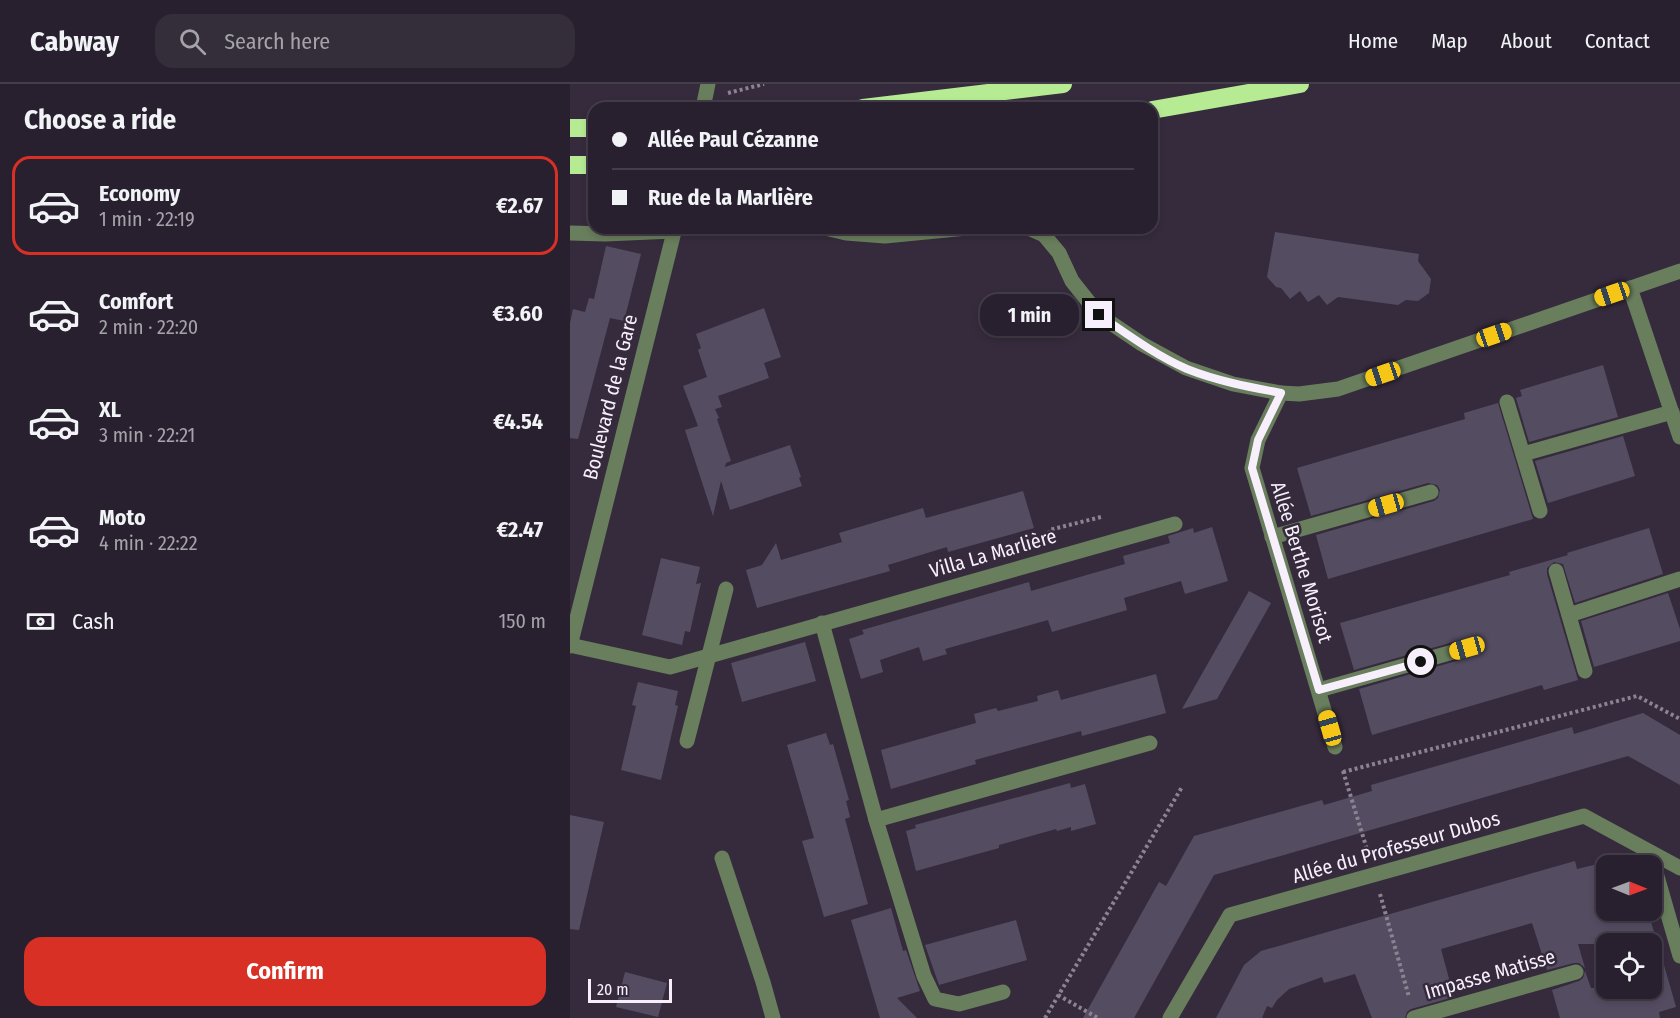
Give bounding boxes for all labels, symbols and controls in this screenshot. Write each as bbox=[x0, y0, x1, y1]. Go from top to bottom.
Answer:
search box bbox=[155, 14, 575, 68]
text: Cabway bbox=[30, 25, 119, 58]
icon: search bbox=[176, 25, 209, 58]
text: Search here bbox=[224, 28, 330, 55]
text: Home bbox=[1348, 28, 1398, 54]
text: Map bbox=[1431, 28, 1468, 54]
text: About bbox=[1501, 28, 1552, 54]
text: Contact bbox=[1585, 28, 1650, 54]
text: Choose a ride bbox=[24, 104, 176, 136]
text: Allée Paul Cézanne bbox=[648, 126, 819, 153]
icon: car bbox=[27, 179, 81, 233]
text: Economy bbox=[99, 180, 180, 207]
text: Rue de la Marlière bbox=[648, 184, 813, 211]
text: €2.67 bbox=[496, 192, 543, 219]
text: 1 min · 22:19 bbox=[99, 207, 195, 231]
car bbox=[1592, 280, 1632, 308]
icon: car bbox=[27, 287, 81, 341]
text: Comfort bbox=[99, 288, 173, 315]
callout: 1 min bbox=[979, 294, 1078, 336]
text: €3.60 bbox=[492, 300, 543, 327]
route end bbox=[1085, 301, 1112, 328]
text: 1 min bbox=[1008, 303, 1051, 327]
street label: Boulevard de la Gare bbox=[578, 312, 642, 482]
text: 2 min · 22:20 bbox=[99, 315, 198, 339]
car bbox=[1474, 321, 1514, 349]
car bbox=[1363, 360, 1403, 388]
icon: car bbox=[27, 395, 81, 449]
text: XL bbox=[99, 396, 121, 423]
text: €4.54 bbox=[493, 408, 543, 435]
text: 3 min · 22:21 bbox=[99, 423, 195, 447]
street label: Allée Berthe Morisot bbox=[1266, 479, 1338, 646]
car bbox=[1366, 491, 1406, 519]
icon: car bbox=[27, 503, 81, 557]
text: Moto bbox=[99, 504, 146, 531]
text: €2.47 bbox=[496, 516, 543, 543]
street label: Villa La Marlière bbox=[927, 523, 1059, 583]
text: 4 min · 22:22 bbox=[99, 531, 198, 555]
icon: cash bbox=[24, 605, 57, 638]
text: Cash bbox=[72, 608, 115, 635]
text: 150 m bbox=[499, 609, 546, 633]
car bbox=[1447, 634, 1487, 662]
route start bbox=[1407, 648, 1434, 675]
car bbox=[1316, 708, 1344, 748]
street label: Allée du Professeur Dubos bbox=[1289, 806, 1503, 888]
north arrow bbox=[1596, 855, 1662, 921]
map controls bbox=[1596, 855, 1662, 999]
button: locate bbox=[1596, 933, 1662, 999]
button: Confirm bbox=[24, 937, 546, 1006]
street label: Impasse Matisse bbox=[1422, 944, 1558, 1004]
scale bar bbox=[588, 976, 672, 1004]
text: 20 m bbox=[597, 980, 628, 999]

